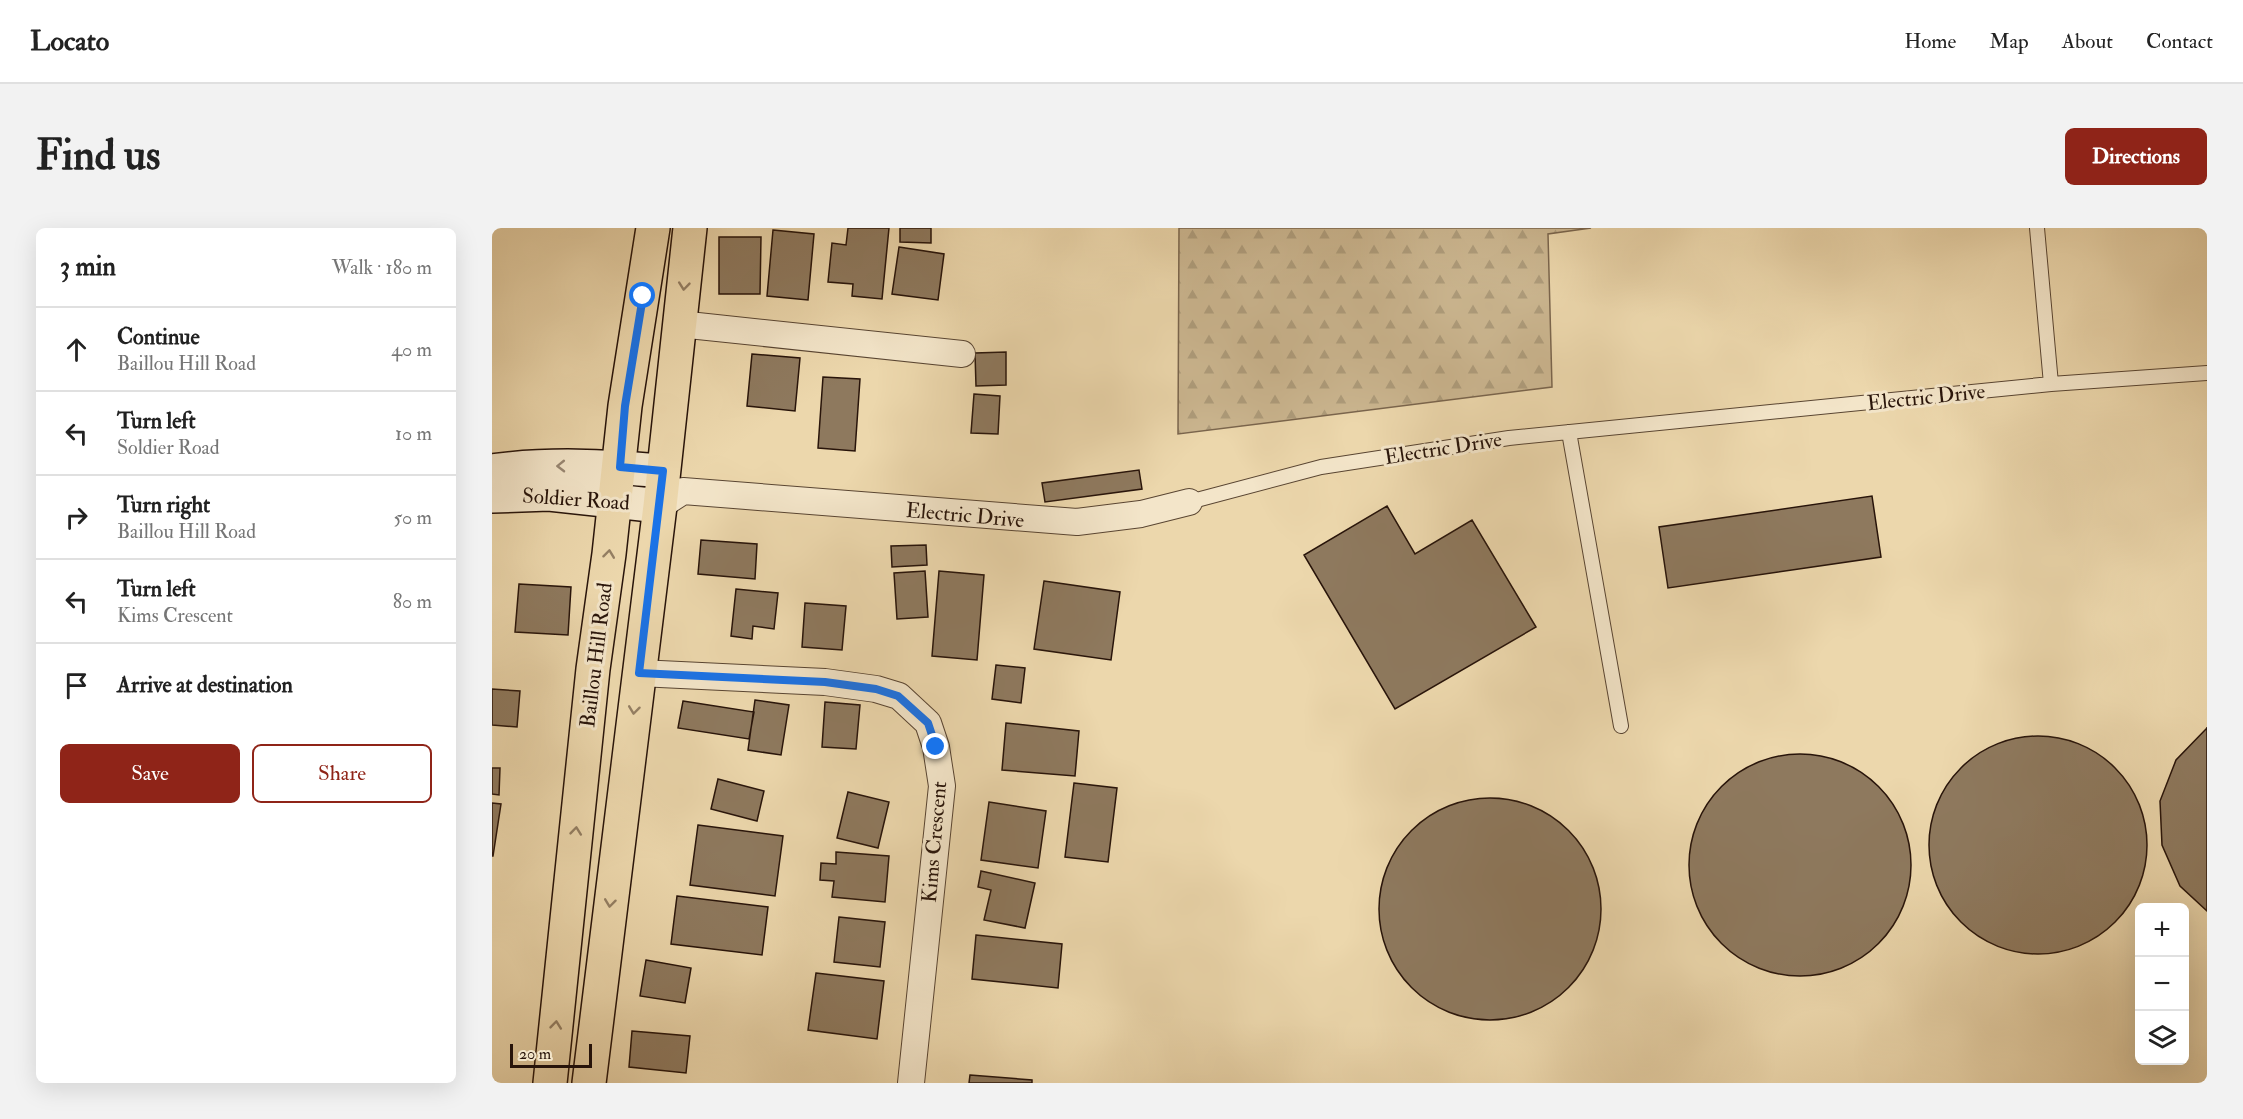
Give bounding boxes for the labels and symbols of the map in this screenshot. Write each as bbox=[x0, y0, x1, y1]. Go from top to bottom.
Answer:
route start bbox=[629, 282, 655, 308]
one-way arrow bbox=[678, 282, 691, 291]
street label: Electric Drive bbox=[1866, 378, 1987, 417]
street label: Electric Drive bbox=[1382, 426, 1504, 471]
one-way arrow bbox=[557, 460, 566, 472]
street label: Soldier Road bbox=[521, 482, 631, 517]
street label: Electric Drive bbox=[905, 497, 1026, 534]
one-way arrow bbox=[603, 549, 615, 558]
street label: Baillou Hill Road bbox=[574, 580, 619, 729]
one-way arrow bbox=[629, 705, 641, 715]
route end bbox=[922, 733, 948, 759]
street label: Kims Crescent bbox=[916, 780, 953, 904]
one-way arrow bbox=[569, 826, 582, 835]
one-way arrow bbox=[605, 899, 617, 908]
one-way arrow bbox=[550, 1020, 562, 1029]
scale bar bbox=[510, 1041, 592, 1068]

